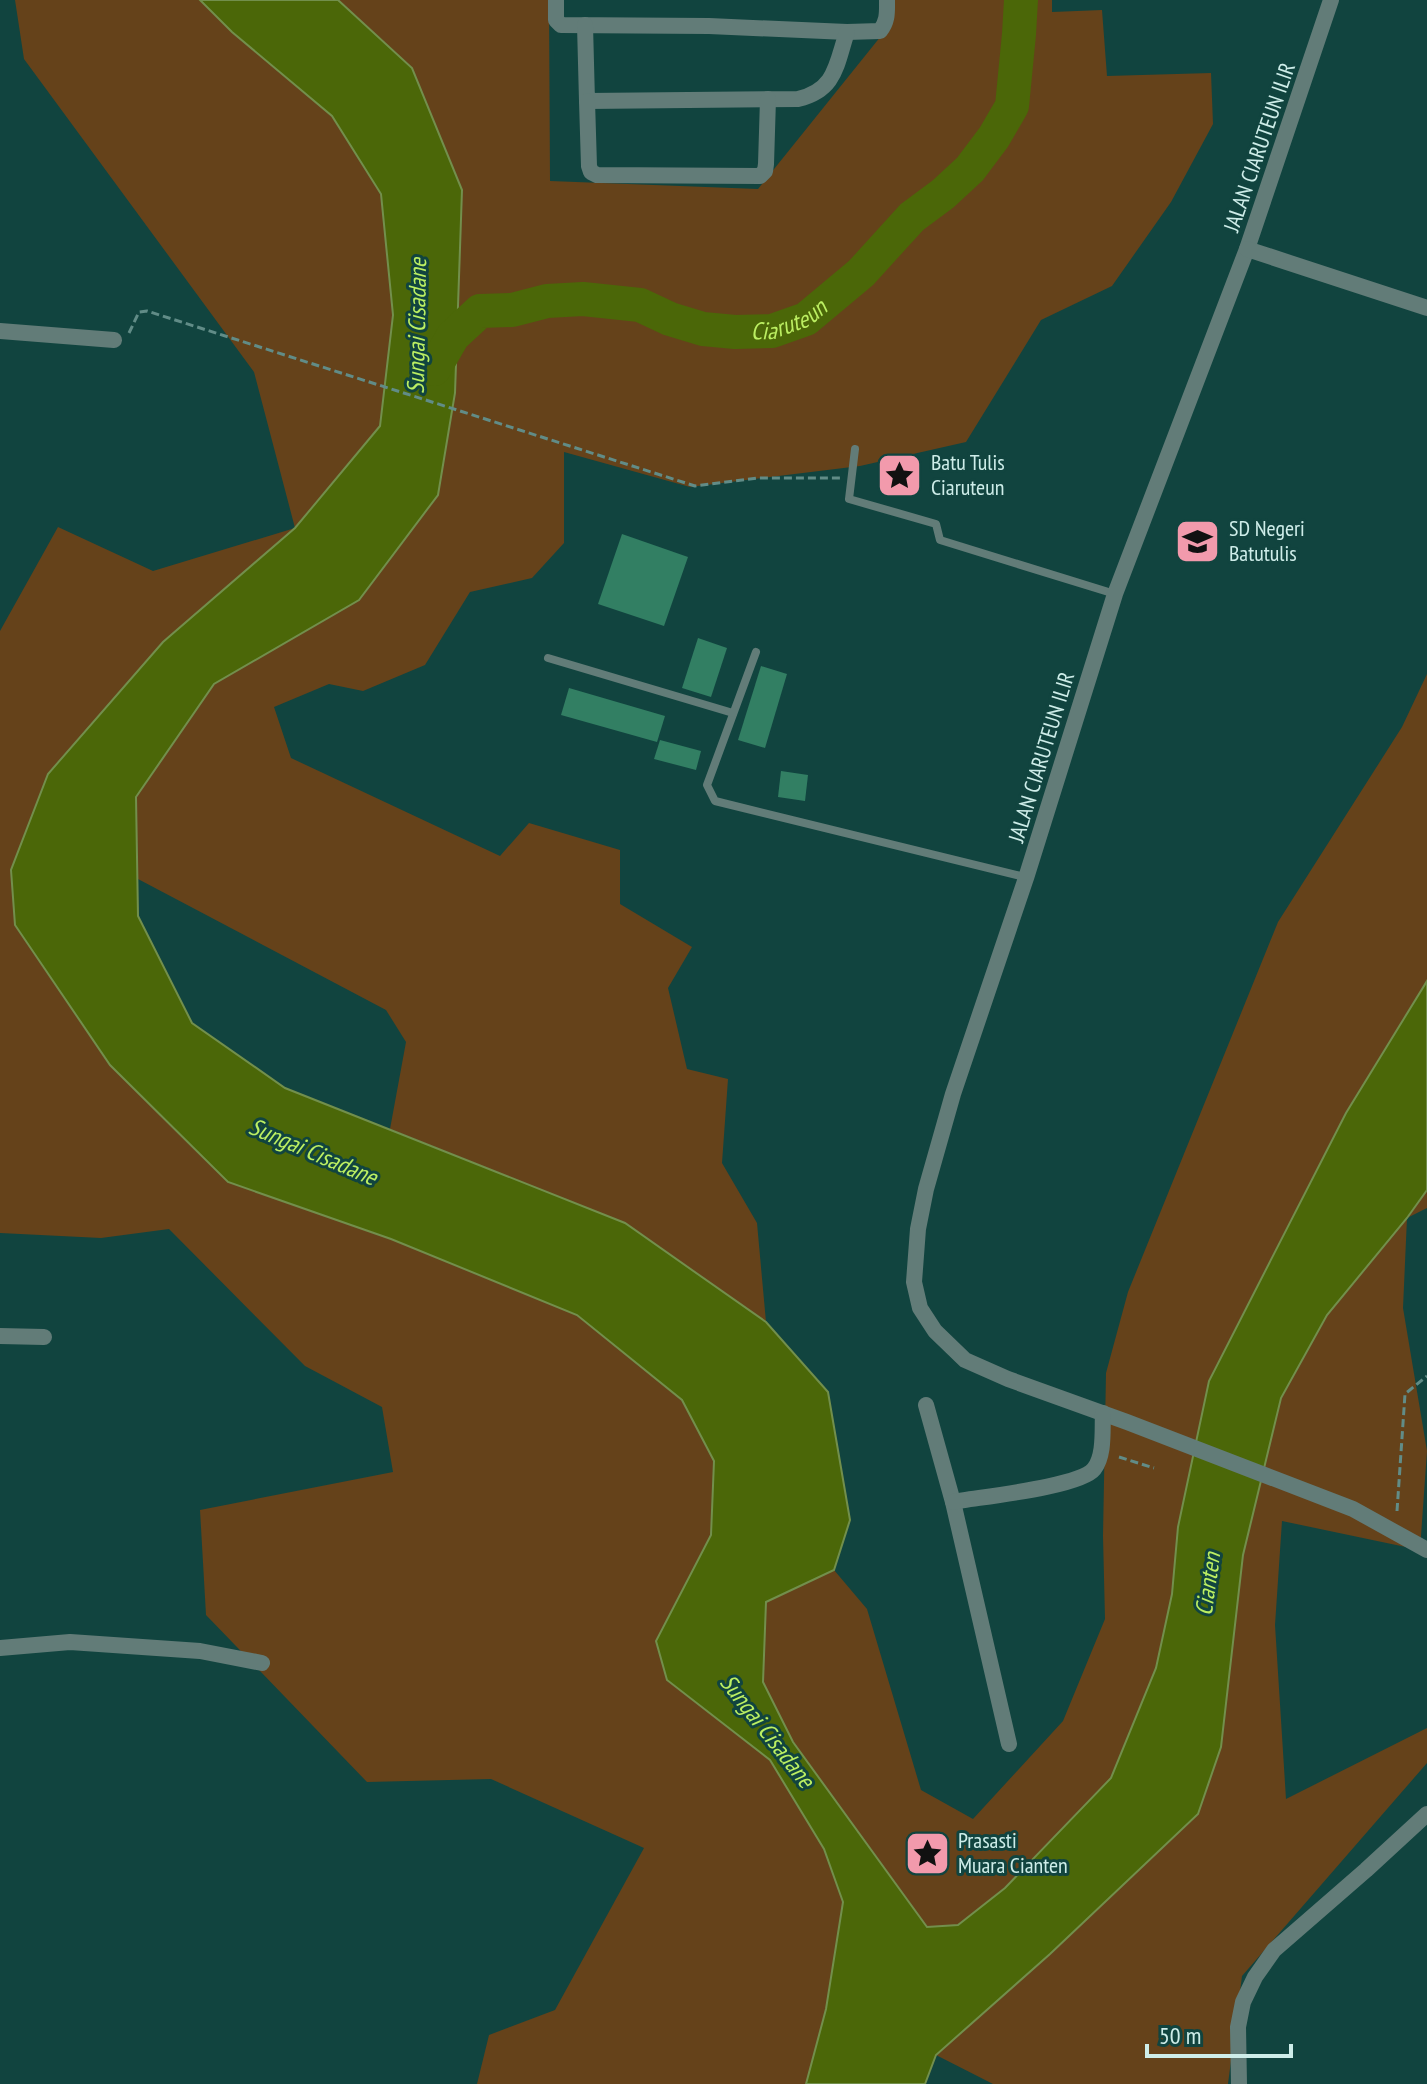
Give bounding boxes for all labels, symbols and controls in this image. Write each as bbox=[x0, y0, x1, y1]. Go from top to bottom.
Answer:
street label: JALAN CIARUTEUN ILIR bbox=[1217, 59, 1301, 236]
water label: Sungai Cisadane bbox=[400, 256, 433, 394]
water label: Ciaruteun bbox=[750, 291, 834, 347]
place label: Batu Tulis Ciaruteun bbox=[931, 448, 1005, 501]
place icon: Batu Tulis Ciaruteun bbox=[876, 451, 924, 499]
place label: SD Negeri Batutulis bbox=[1229, 514, 1305, 567]
school or university icon: SD Negeri Batutulis bbox=[1174, 517, 1222, 565]
street label: JALAN CIARUTEUN ILIR bbox=[1001, 668, 1080, 847]
water label: Sungai Cisadane bbox=[245, 1111, 384, 1193]
water label: Cianten bbox=[1188, 1549, 1227, 1617]
water label: Sungai Cisadane bbox=[713, 1668, 823, 1795]
place label: Prasasti Muara Cianten bbox=[958, 1826, 1068, 1879]
place icon: Prasasti Muara Cianten bbox=[903, 1829, 951, 1877]
scale bar bbox=[1147, 2008, 1291, 2058]
text: 50 m bbox=[1159, 2020, 1201, 2051]

